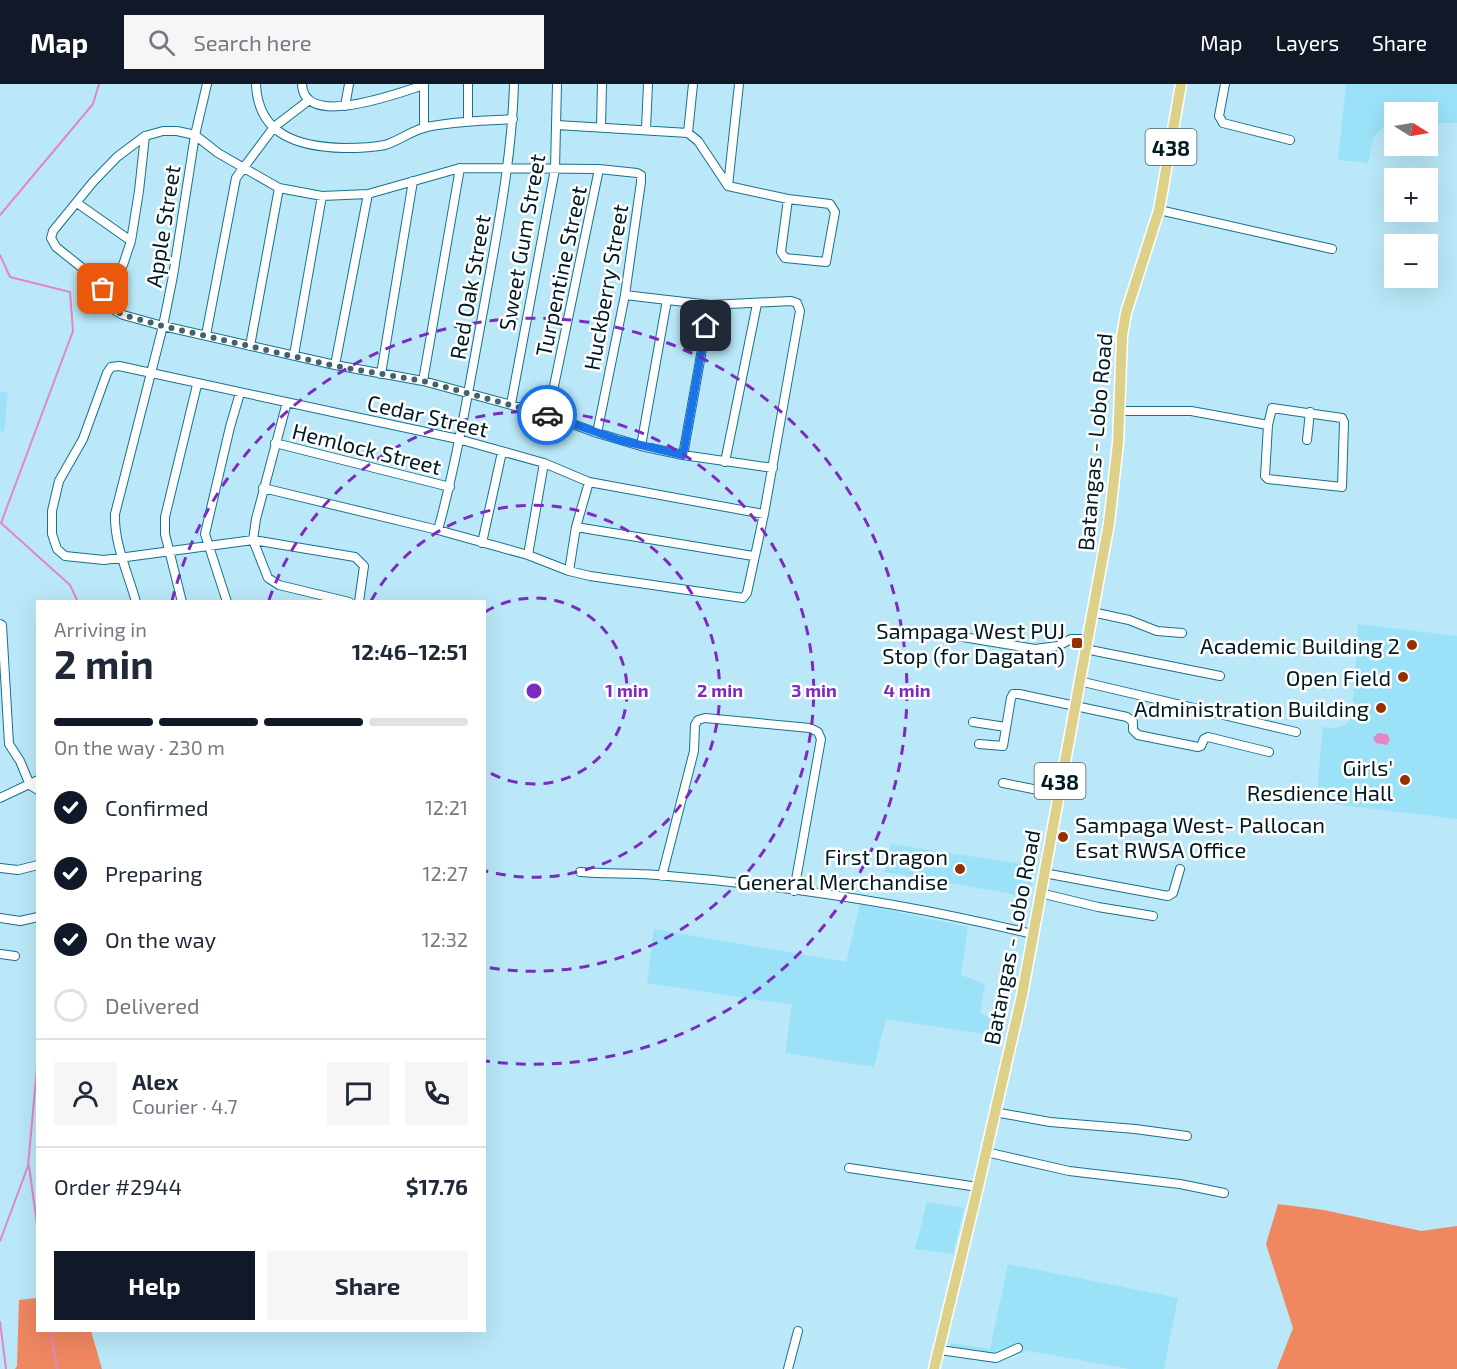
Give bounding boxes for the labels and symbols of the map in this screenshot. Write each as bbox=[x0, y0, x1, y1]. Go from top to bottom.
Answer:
north arrow bbox=[1384, 102, 1438, 156]
road number: 438 bbox=[1146, 129, 1196, 165]
street label: Sweet Gum Street bbox=[493, 152, 549, 332]
street label: Apple Street bbox=[139, 163, 185, 289]
street label: Turpentine Street bbox=[529, 183, 591, 359]
street label: Huckberry Street bbox=[578, 202, 632, 372]
street label: Red Oak Street bbox=[443, 213, 495, 361]
pin bbox=[77, 263, 128, 314]
pin bbox=[680, 300, 731, 351]
street label: Batangas - Lobo Road bbox=[1072, 332, 1116, 552]
courier bbox=[517, 385, 577, 445]
street label: Cedar Street bbox=[365, 388, 491, 442]
street label: Hemlock Street bbox=[290, 417, 444, 479]
place label: Sampaga West PUJ Stop (for Dagatan) bbox=[876, 617, 1065, 668]
place label: Academic Building 2 bbox=[1200, 632, 1400, 658]
marker: Sampaga West PUJ Stop (for Dagatan) bbox=[1070, 636, 1084, 650]
marker: Academic Building 2 bbox=[1405, 638, 1419, 652]
place label: Open Field bbox=[1286, 664, 1391, 690]
marker: Open Field bbox=[1396, 670, 1410, 684]
text: 1 min bbox=[605, 679, 649, 701]
text: 2 min bbox=[697, 679, 743, 701]
text: 3 min bbox=[791, 679, 837, 701]
text: 4 min bbox=[884, 679, 931, 701]
centre of rings bbox=[524, 681, 544, 701]
place label: Administration Building bbox=[1134, 695, 1369, 721]
marker: Administration Building bbox=[1374, 701, 1388, 715]
place label: Girls' Resdience Hall bbox=[1247, 754, 1393, 805]
road number: 438 bbox=[1034, 763, 1086, 799]
marker: Girls' Resdience Hall bbox=[1398, 773, 1412, 787]
place label: Sampaga West- Pallocan Esat RWSA Office bbox=[1075, 811, 1325, 862]
street label: Batangas - Lobo Road bbox=[977, 827, 1045, 1047]
marker: Sampaga West- Pallocan Esat RWSA Office bbox=[1056, 830, 1070, 844]
place label: First Dragon General Merchandise bbox=[737, 843, 948, 894]
marker: First Dragon General Merchandise bbox=[953, 862, 967, 876]

